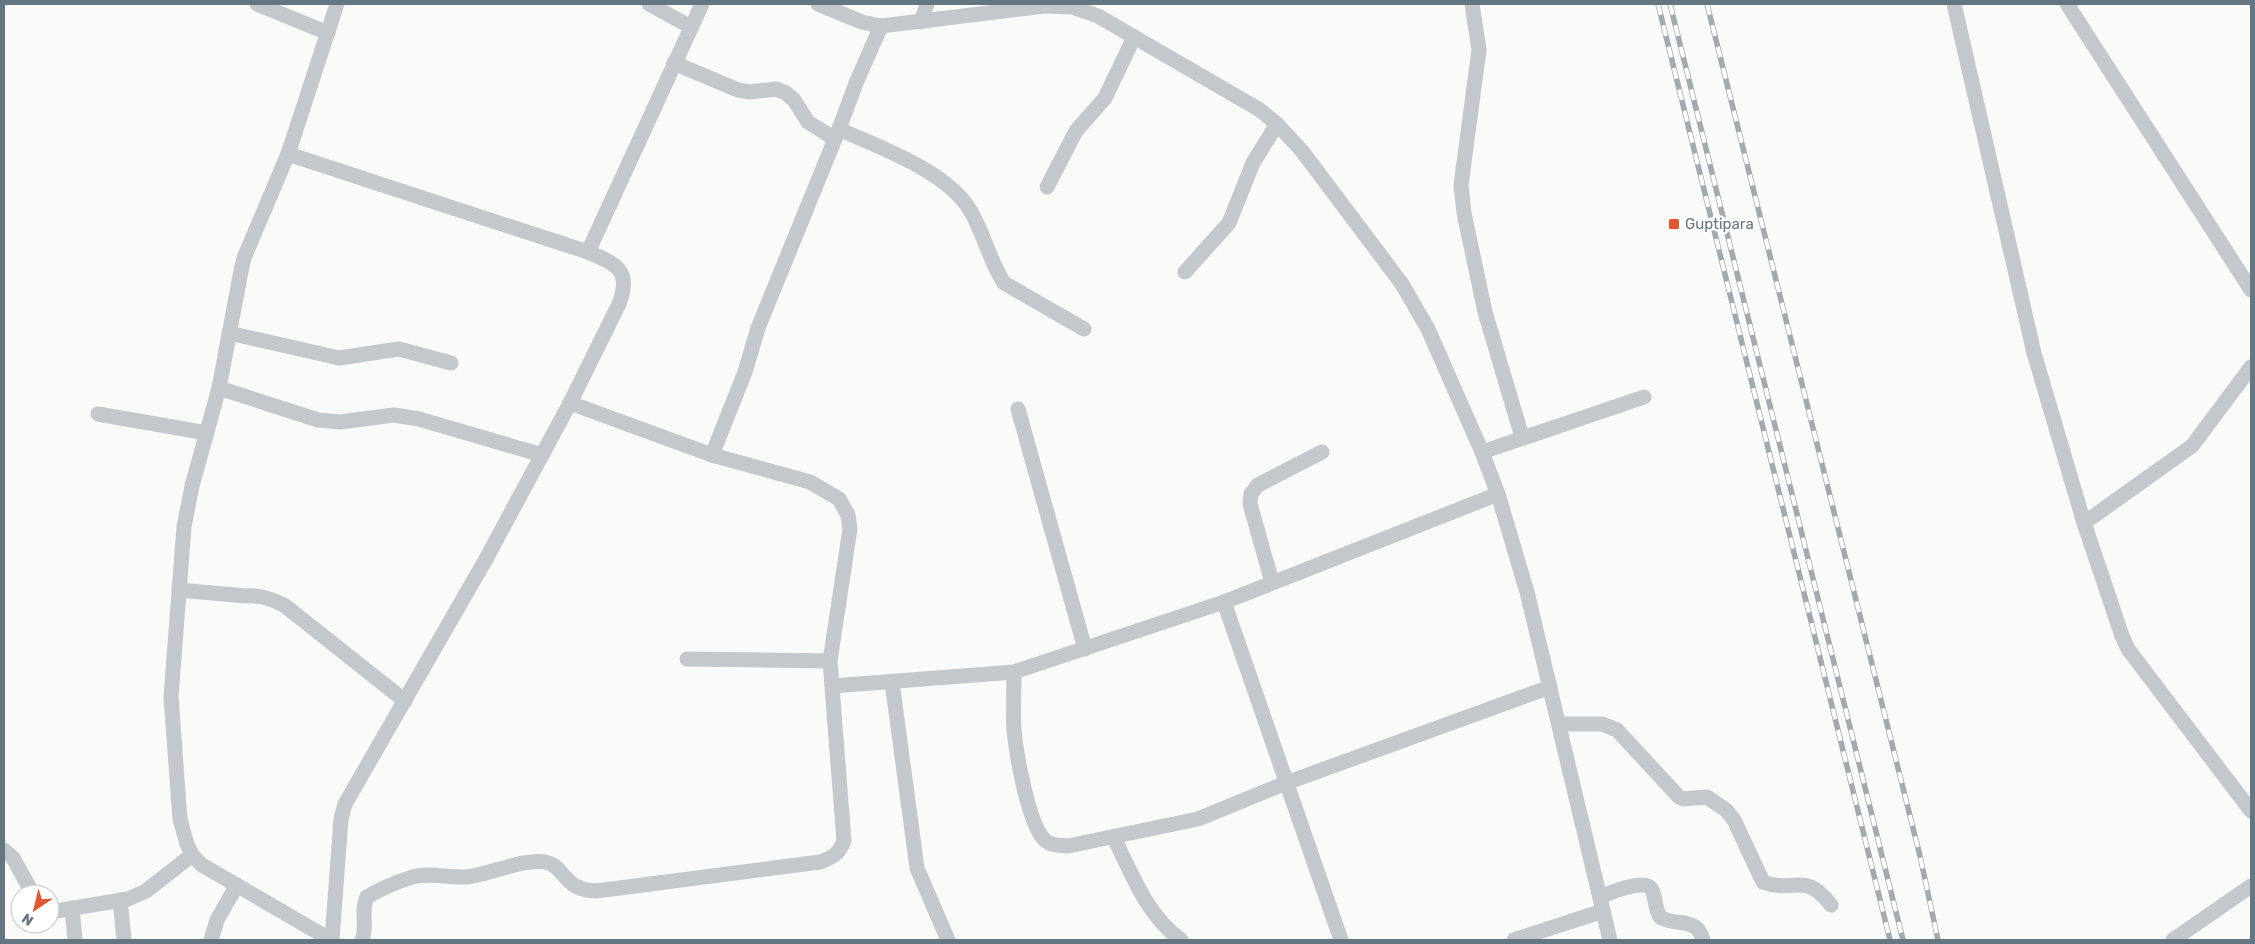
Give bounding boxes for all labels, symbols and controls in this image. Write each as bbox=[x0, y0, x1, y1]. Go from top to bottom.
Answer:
place label: Guptipara bbox=[1685, 215, 1754, 233]
marker: Guptipara bbox=[1667, 217, 1681, 231]
north arrow bbox=[10, 884, 60, 934]
text: N bbox=[19, 909, 37, 929]

